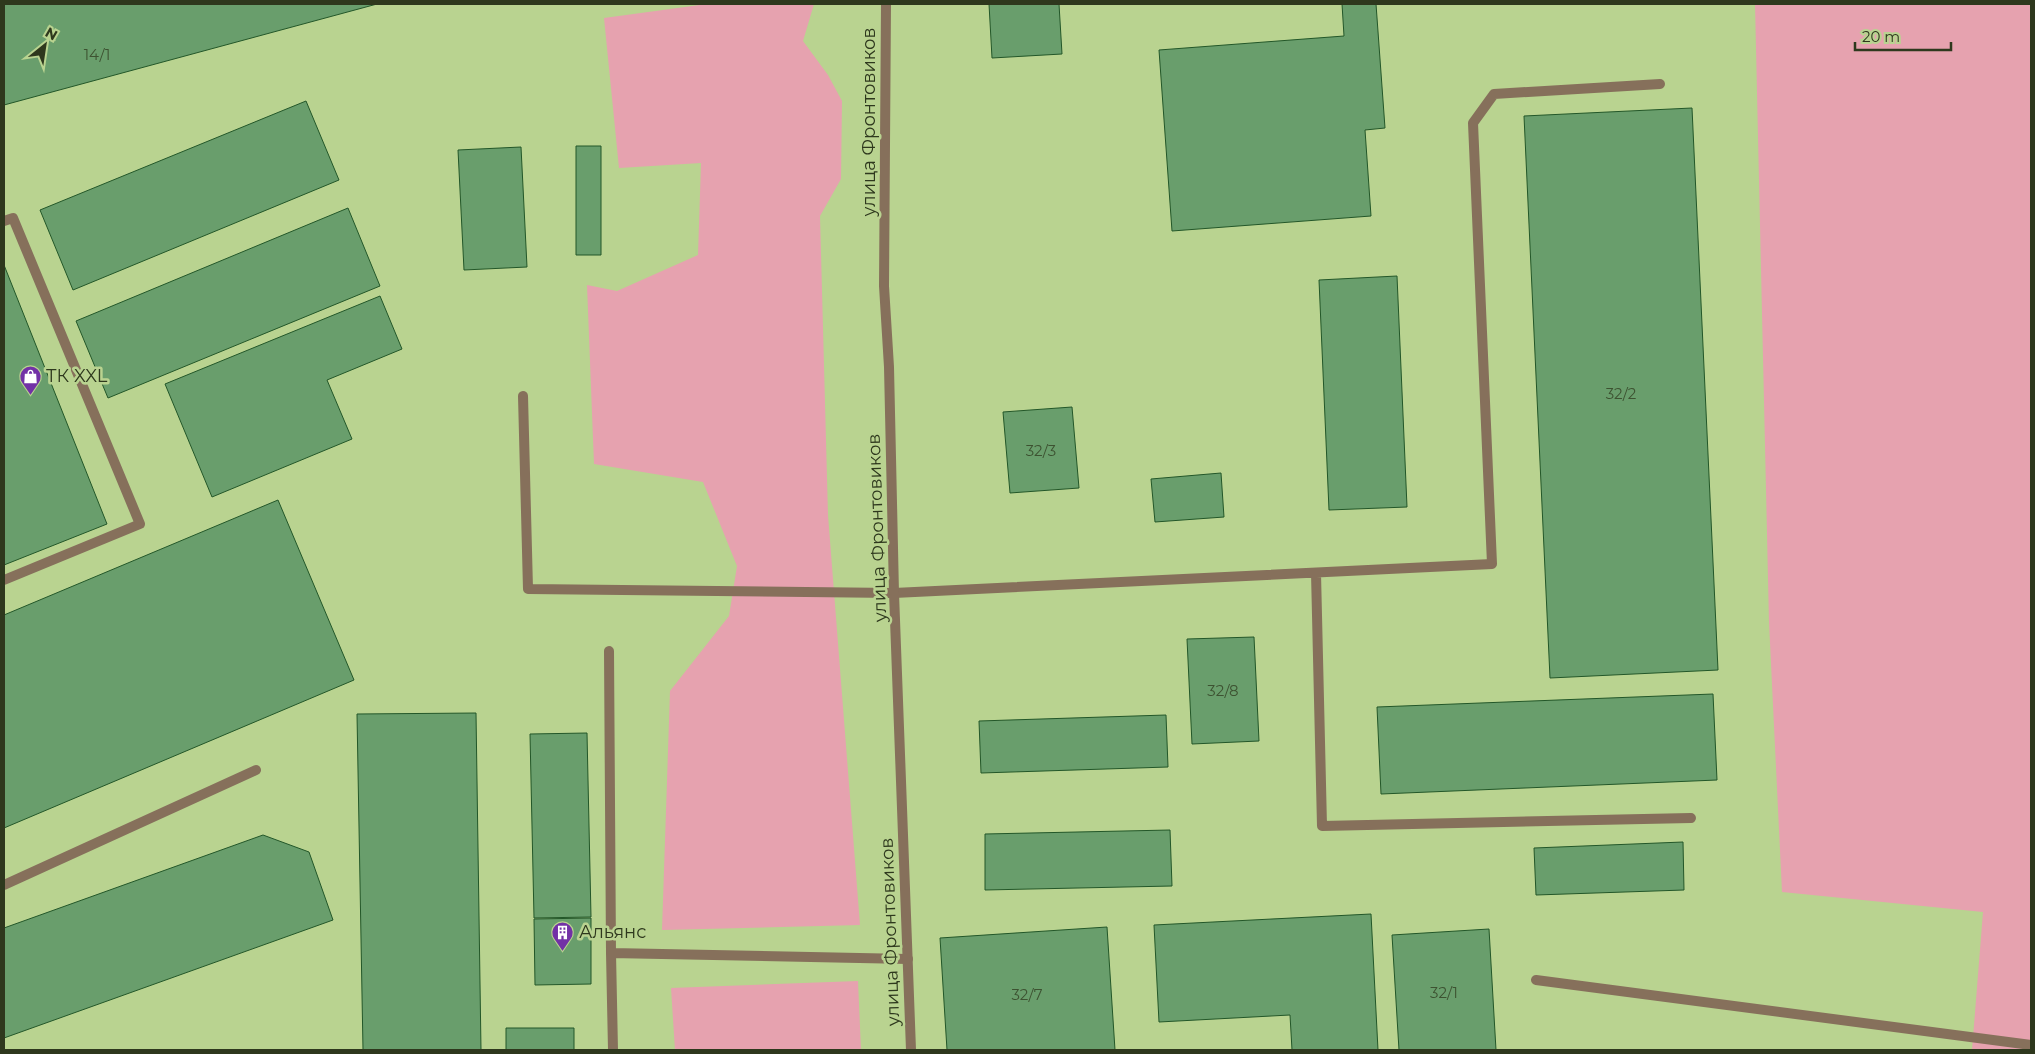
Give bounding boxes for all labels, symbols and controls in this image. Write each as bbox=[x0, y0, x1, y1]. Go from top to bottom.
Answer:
north arrow bbox=[20, 20, 70, 70]
scale bar bbox=[1855, 20, 1951, 52]
text: N bbox=[42, 23, 61, 44]
text: 20 m bbox=[1862, 27, 1900, 46]
street label: улица Фронтовиков bbox=[858, 28, 880, 217]
house number: 14/1 bbox=[84, 45, 110, 64]
shop icon: ТК XXL bbox=[18, 364, 42, 395]
place label: ТК XXL bbox=[46, 365, 108, 387]
house number: 32/2 bbox=[1606, 384, 1636, 403]
street label: улица Фронтовиков bbox=[863, 433, 891, 624]
house number: 32/3 bbox=[1026, 441, 1056, 460]
house number: 32/8 bbox=[1207, 681, 1239, 700]
street label: улица Фронтовиков bbox=[876, 837, 904, 1028]
building icon: Альянс bbox=[551, 920, 575, 951]
place label: Альянс bbox=[579, 921, 646, 943]
house number: 32/1 bbox=[1430, 983, 1458, 1002]
house number: 32/7 bbox=[1011, 985, 1043, 1004]

